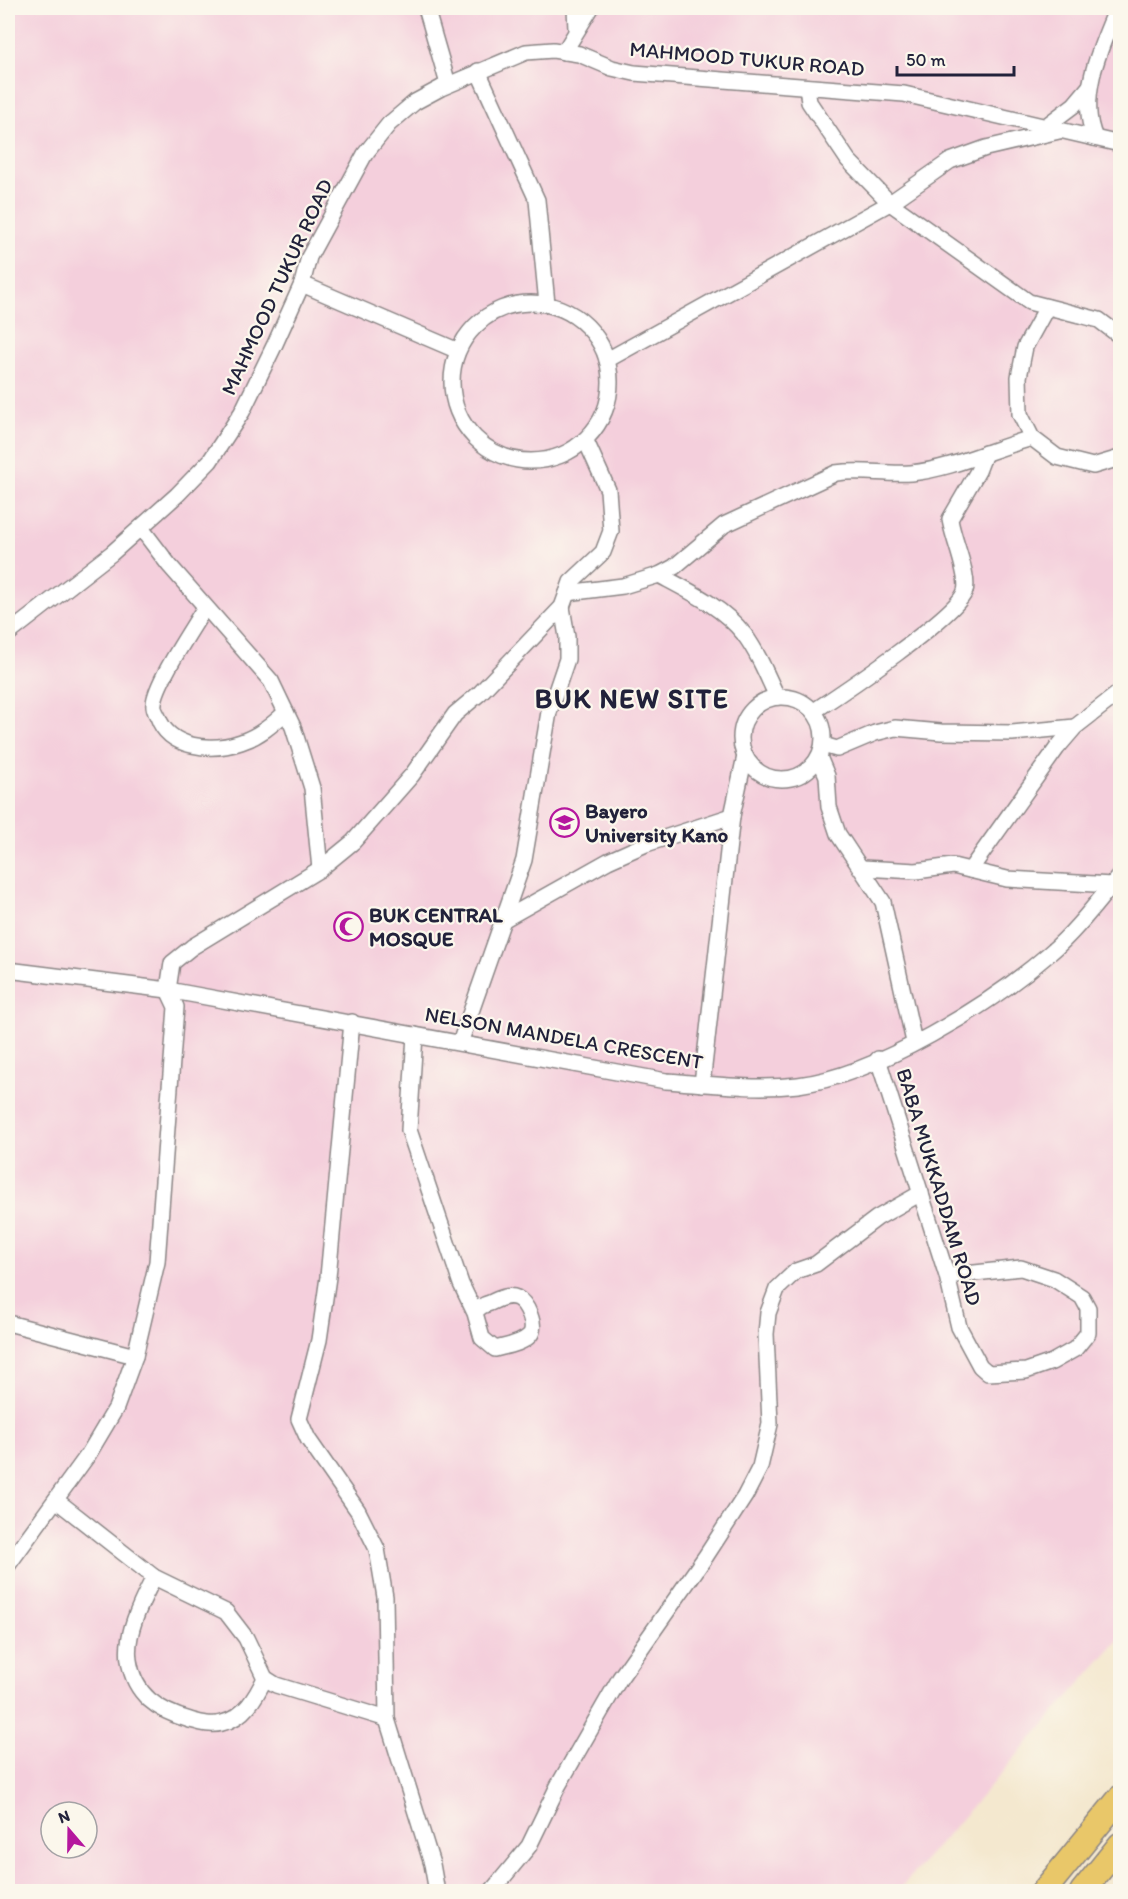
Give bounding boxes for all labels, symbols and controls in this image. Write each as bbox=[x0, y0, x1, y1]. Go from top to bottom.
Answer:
street label: MAHMOOD TUKUR ROAD bbox=[629, 36, 866, 81]
scale bar bbox=[897, 39, 1014, 77]
text: 50 m bbox=[906, 49, 946, 71]
street label: MAHMOOD TUKUR ROAD bbox=[215, 175, 338, 399]
district label: BUK NEW SITE bbox=[535, 682, 729, 715]
place label: Bayero University Kano bbox=[585, 798, 729, 848]
school or university icon: Bayero University Kano bbox=[548, 807, 580, 839]
place label: BUK CENTRAL MOSQUE bbox=[369, 902, 503, 951]
mosque icon: BUK CENTRAL MOSQUE bbox=[332, 911, 364, 943]
street label: NELSON MANDELA CRESCENT bbox=[423, 1001, 705, 1074]
street label: BABA MUKKADDAM ROAD bbox=[891, 1065, 988, 1309]
north arrow bbox=[39, 1800, 99, 1860]
text: N bbox=[56, 1806, 72, 1827]

